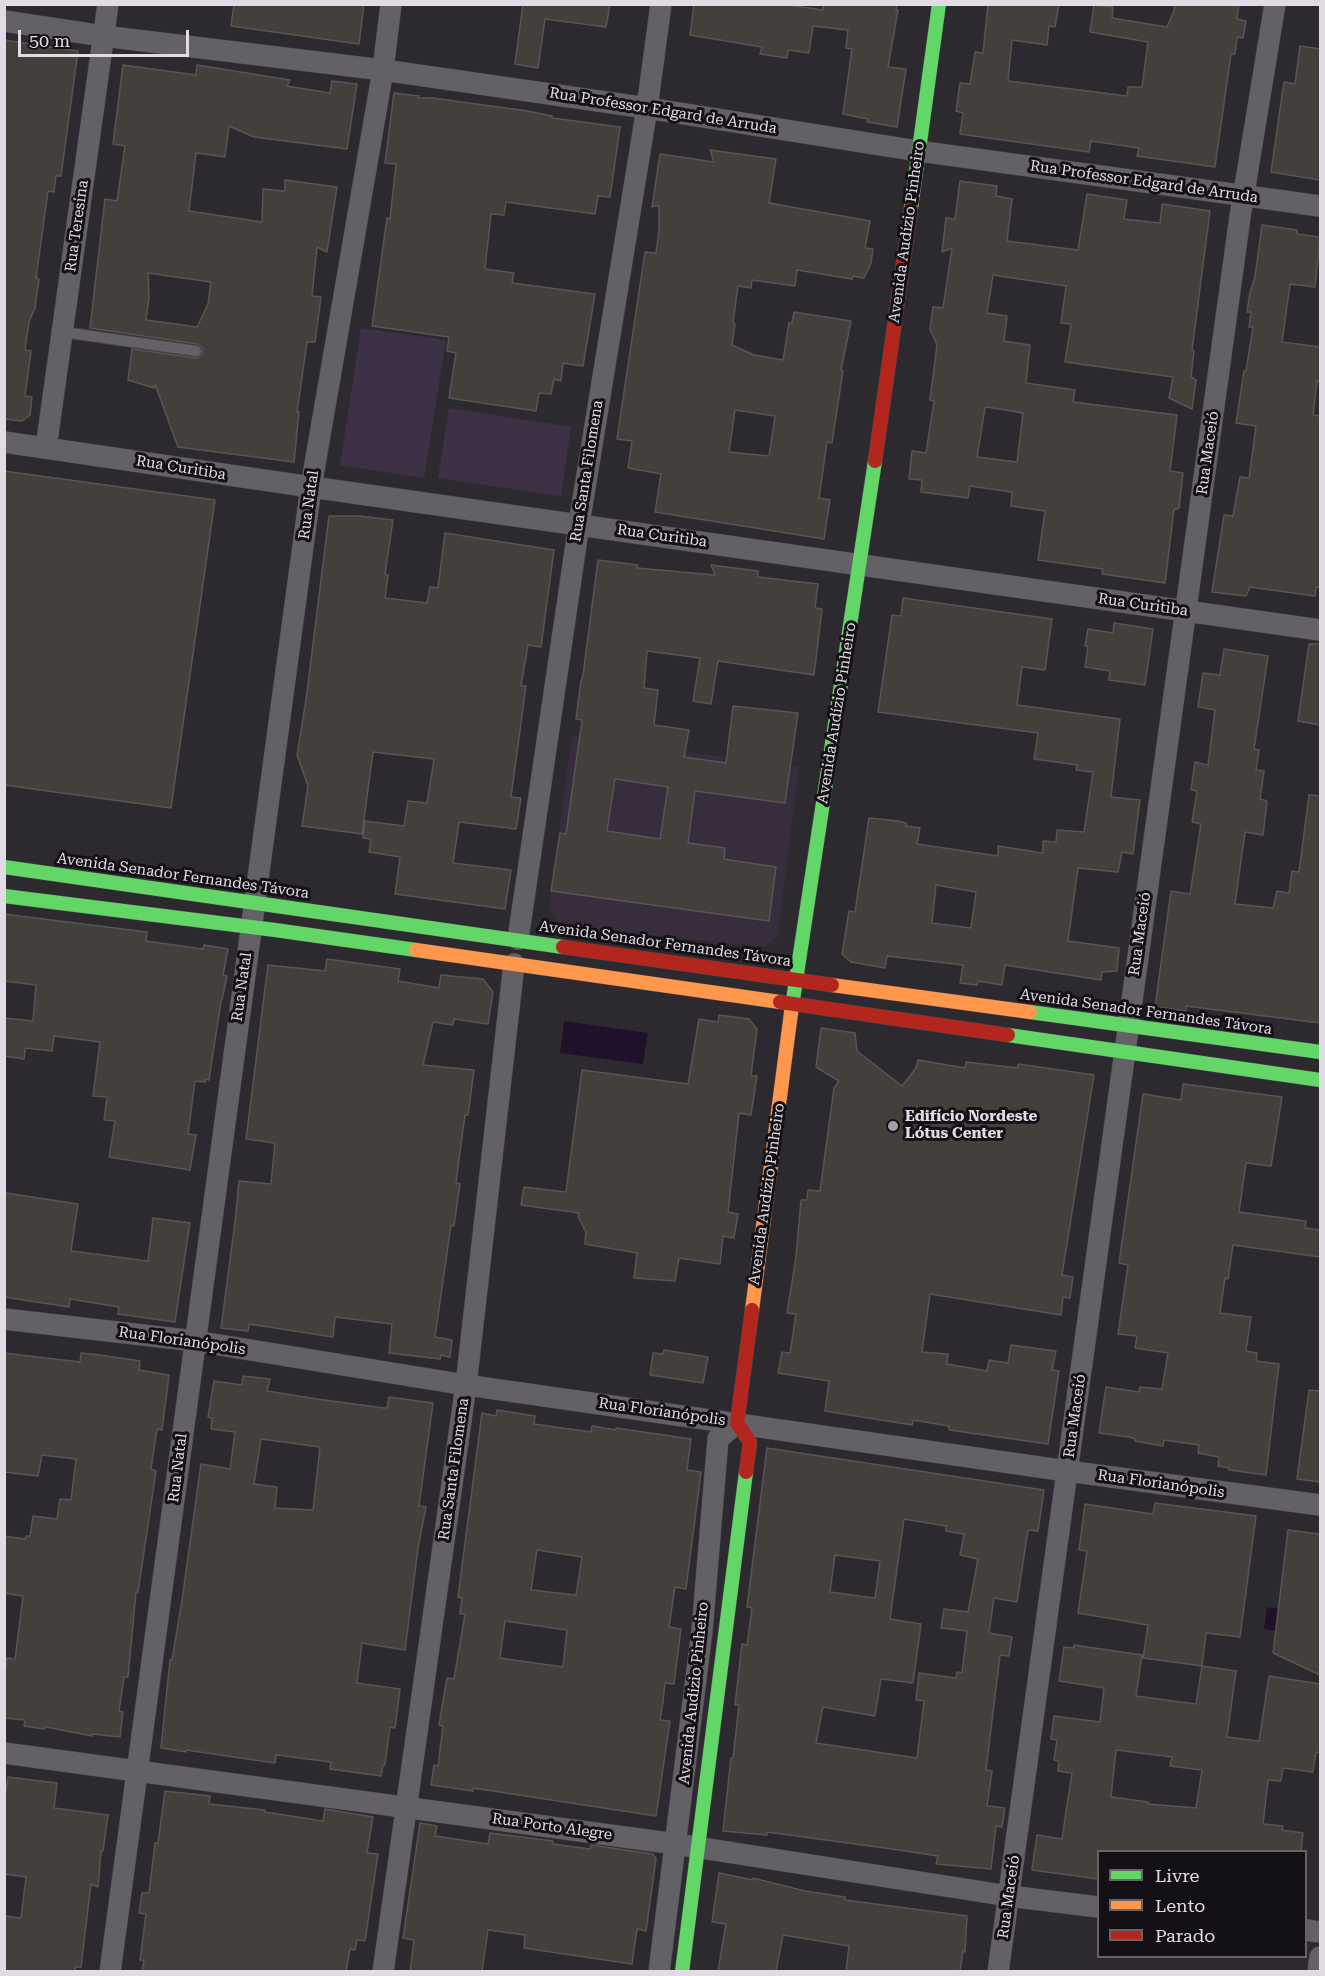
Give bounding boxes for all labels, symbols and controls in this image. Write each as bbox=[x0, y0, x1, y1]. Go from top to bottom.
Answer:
scale bar bbox=[21, 18, 192, 56]
text: 50 m bbox=[29, 30, 70, 51]
street label: Rua Professor Edgard de Arruda bbox=[548, 84, 778, 138]
street label: Avenida Audízio Pinheiro bbox=[885, 140, 929, 324]
street label: Rua Professor Edgard de Arruda bbox=[1029, 157, 1259, 207]
street label: Rua Teresina bbox=[62, 179, 92, 273]
street label: Rua Santa Filomena bbox=[567, 399, 607, 543]
street label: Rua Maceió bbox=[1193, 410, 1223, 496]
street label: Rua Curitiba bbox=[135, 452, 227, 484]
street label: Rua Natal bbox=[295, 469, 323, 541]
street label: Rua Curitiba bbox=[616, 521, 708, 551]
street label: Rua Curitiba bbox=[1097, 590, 1189, 620]
street label: Avenida Audízio Pinheiro bbox=[814, 621, 860, 805]
street label: Avenida Senador Fernandes Távora bbox=[56, 849, 310, 903]
street label: Rua Maceió bbox=[1125, 891, 1155, 977]
street label: Avenida Senador Fernandes Távora bbox=[538, 917, 792, 971]
street label: Rua Natal bbox=[228, 951, 256, 1023]
street label: Avenida Senador Fernandes Távora bbox=[1019, 985, 1273, 1039]
street label: Avenida Audízio Pinheiro bbox=[745, 1102, 789, 1286]
place label: Edifício Nordeste Lótus Center bbox=[905, 1108, 1037, 1143]
marker: Edifício Nordeste Lótus Center bbox=[886, 1119, 900, 1133]
street label: Rua Florianópolis bbox=[117, 1323, 247, 1359]
street label: Rua Maceió bbox=[1060, 1373, 1090, 1459]
street label: Rua Florianópolis bbox=[597, 1394, 727, 1430]
street label: Rua Santa Filomena bbox=[435, 1397, 473, 1541]
street label: Rua Natal bbox=[165, 1432, 191, 1504]
street label: Rua Florianópolis bbox=[1096, 1466, 1226, 1502]
street label: Avenida Audízio Pinheiro bbox=[675, 1601, 713, 1785]
street label: Rua Porto Alegre bbox=[491, 1810, 613, 1844]
legend bbox=[1097, 1850, 1307, 1958]
street label: Rua Maceió bbox=[994, 1854, 1024, 1940]
text: Livre bbox=[1155, 1865, 1199, 1886]
text: Lento bbox=[1155, 1895, 1205, 1916]
text: Parado bbox=[1155, 1925, 1215, 1946]

